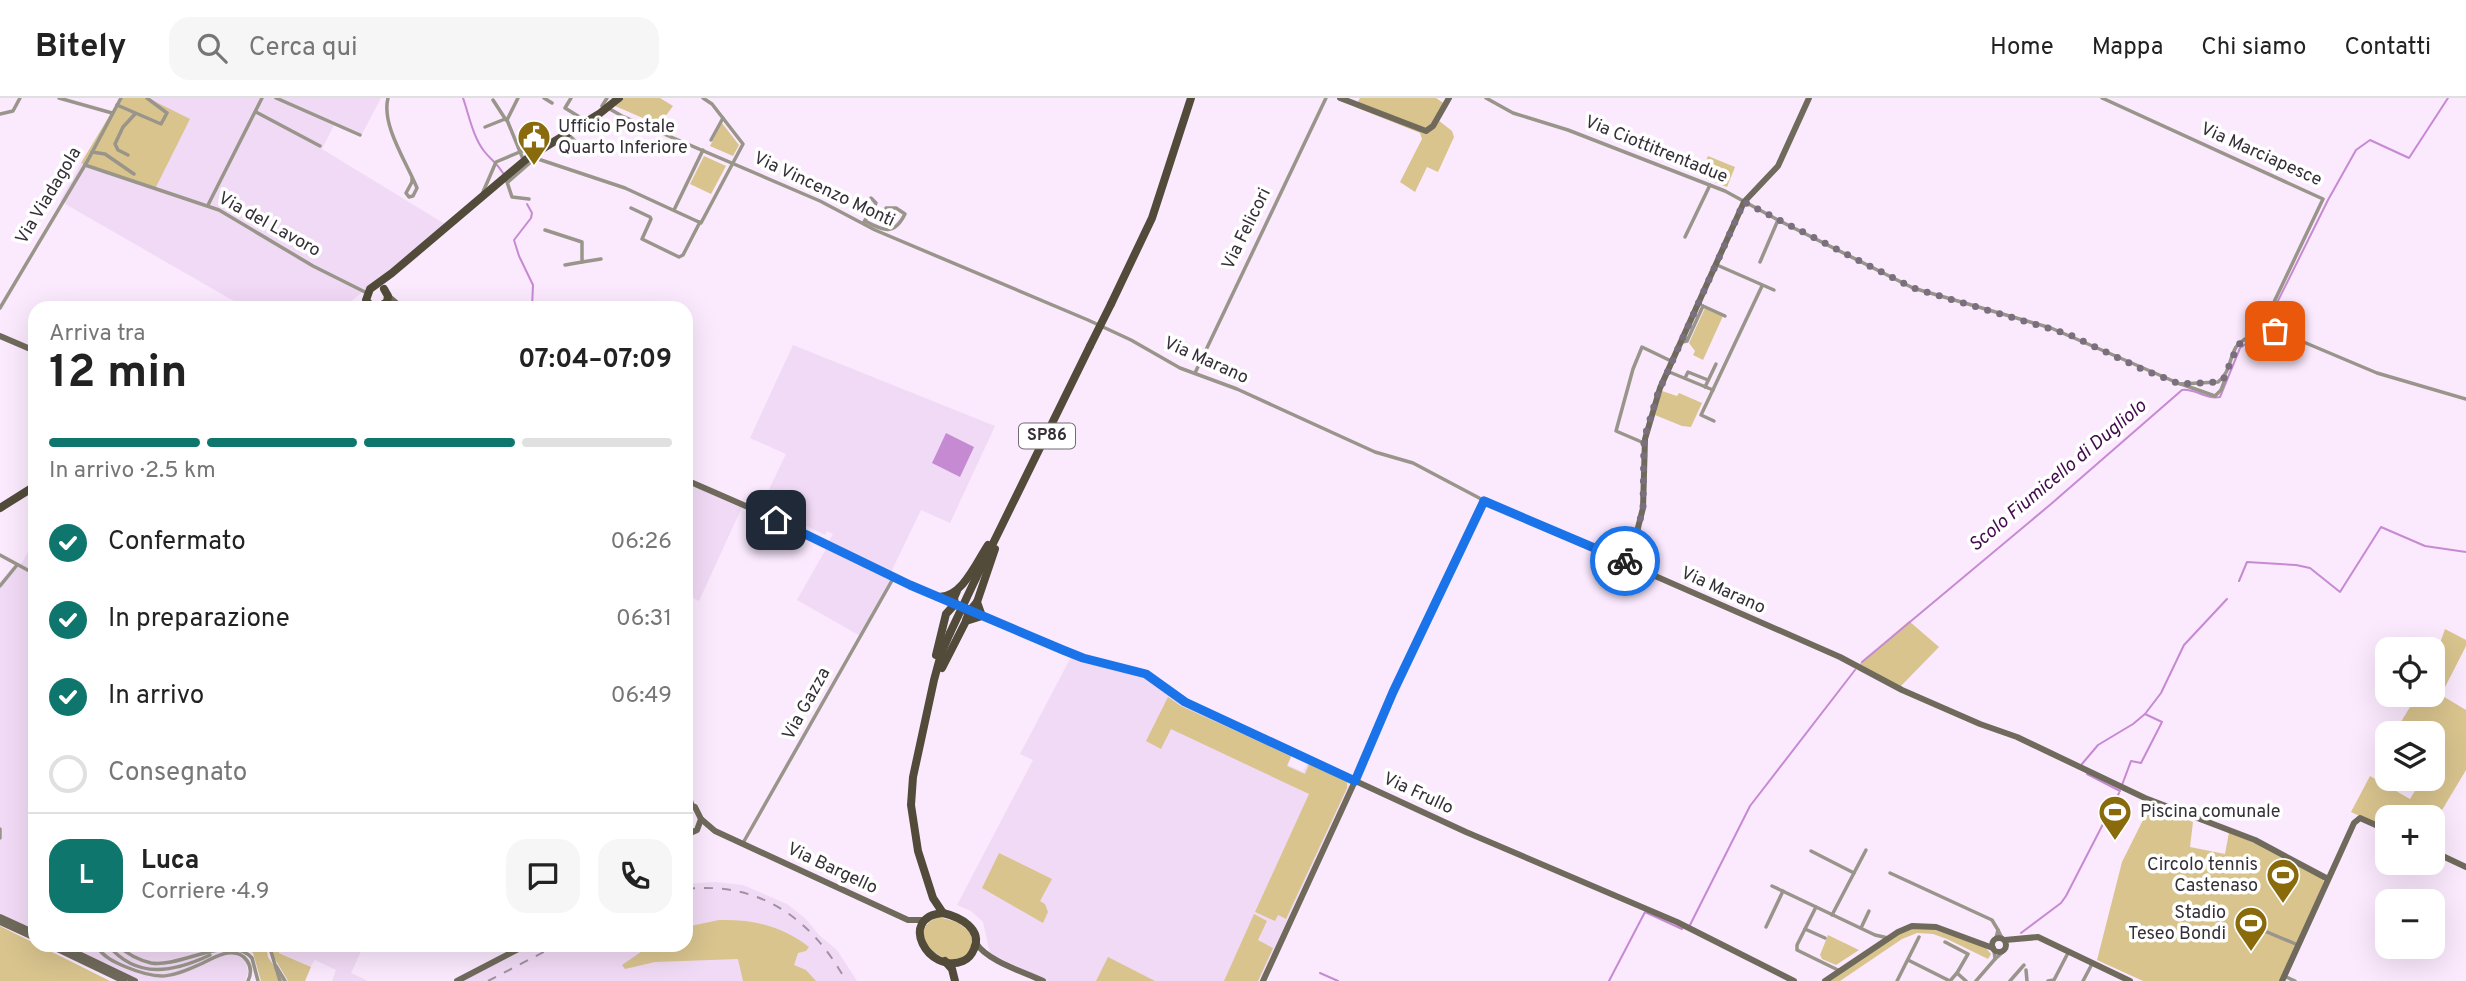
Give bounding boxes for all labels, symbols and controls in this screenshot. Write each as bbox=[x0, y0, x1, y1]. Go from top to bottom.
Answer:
search box bbox=[169, 17, 659, 80]
text: Bitely bbox=[35, 27, 127, 69]
icon: search bbox=[193, 29, 231, 67]
text: Cerca qui bbox=[249, 32, 358, 65]
text: Home bbox=[1990, 33, 2054, 63]
text: Mappa bbox=[2092, 33, 2163, 63]
text: Chi siamo bbox=[2201, 33, 2306, 63]
text: Contatti bbox=[2344, 33, 2431, 63]
street label: Via Ciottitrentadue bbox=[1581, 111, 1731, 189]
place label: Ufficio Postale Quarto Inferiore bbox=[558, 116, 688, 160]
public building icon: Ufficio Postale Quarto Inferiore bbox=[515, 118, 553, 167]
street label: Via Marciapesce bbox=[2197, 118, 2325, 192]
street label: Via Viadagola bbox=[11, 143, 87, 249]
street label: Via Vincenzo Monti bbox=[750, 147, 898, 233]
street label: Via Felicori bbox=[1217, 184, 1277, 274]
street label: Via del Lavoro bbox=[214, 187, 324, 263]
pin bbox=[2245, 301, 2305, 361]
icon: bag bbox=[2256, 312, 2294, 350]
text: Arriva tra bbox=[49, 320, 145, 349]
street label: Via Marano bbox=[1160, 332, 1252, 390]
text: 07:04–07:09 bbox=[518, 344, 672, 377]
text: 12 min bbox=[49, 345, 188, 404]
water label: Scolo Fiumicello di Dugliolo bbox=[1964, 394, 2152, 557]
road number: SP86 bbox=[1019, 424, 1075, 448]
text: In arrivo · 2.5 km bbox=[49, 457, 216, 486]
pin bbox=[746, 490, 806, 550]
icon: home bbox=[757, 501, 795, 539]
icon: check bbox=[49, 524, 87, 562]
text: Confermato bbox=[108, 526, 246, 559]
courier bbox=[1590, 526, 1660, 596]
text: 06:26 bbox=[611, 528, 672, 557]
icon: bike bbox=[1606, 542, 1644, 580]
street label: Via Marano bbox=[1677, 562, 1769, 620]
icon: check bbox=[49, 601, 87, 639]
text: In preparazione bbox=[108, 603, 290, 636]
text: 06:31 bbox=[616, 605, 672, 634]
map controls bbox=[2375, 637, 2445, 959]
button: locate bbox=[2375, 637, 2445, 707]
street label: Via Gazza bbox=[778, 664, 836, 744]
icon: check bbox=[49, 678, 87, 716]
text: In arrivo bbox=[108, 680, 204, 713]
text: 06:49 bbox=[611, 682, 672, 711]
button: layers bbox=[2375, 721, 2445, 791]
text: Consegnato bbox=[108, 757, 247, 790]
street label: Via Frullo bbox=[1379, 768, 1457, 820]
sports icon: Piscina comunale bbox=[2096, 793, 2134, 842]
place label: Piscina comunale bbox=[2140, 801, 2280, 824]
button: + bbox=[2375, 805, 2445, 875]
street label: Via Bargello bbox=[783, 838, 881, 900]
button: chat bbox=[506, 839, 580, 913]
button: phone bbox=[598, 839, 672, 913]
text: Luca bbox=[141, 845, 199, 878]
place label: Circolo tennis Castenaso bbox=[2147, 854, 2258, 898]
sports icon: Circolo tennis Castenaso bbox=[2264, 856, 2302, 905]
text: L bbox=[79, 860, 93, 893]
text: Corriere · 4.9 bbox=[141, 878, 270, 907]
button: − bbox=[2375, 889, 2445, 959]
place label: Stadio Teseo Bondi bbox=[2128, 902, 2226, 946]
sports icon: Stadio Teseo Bondi bbox=[2232, 904, 2270, 953]

